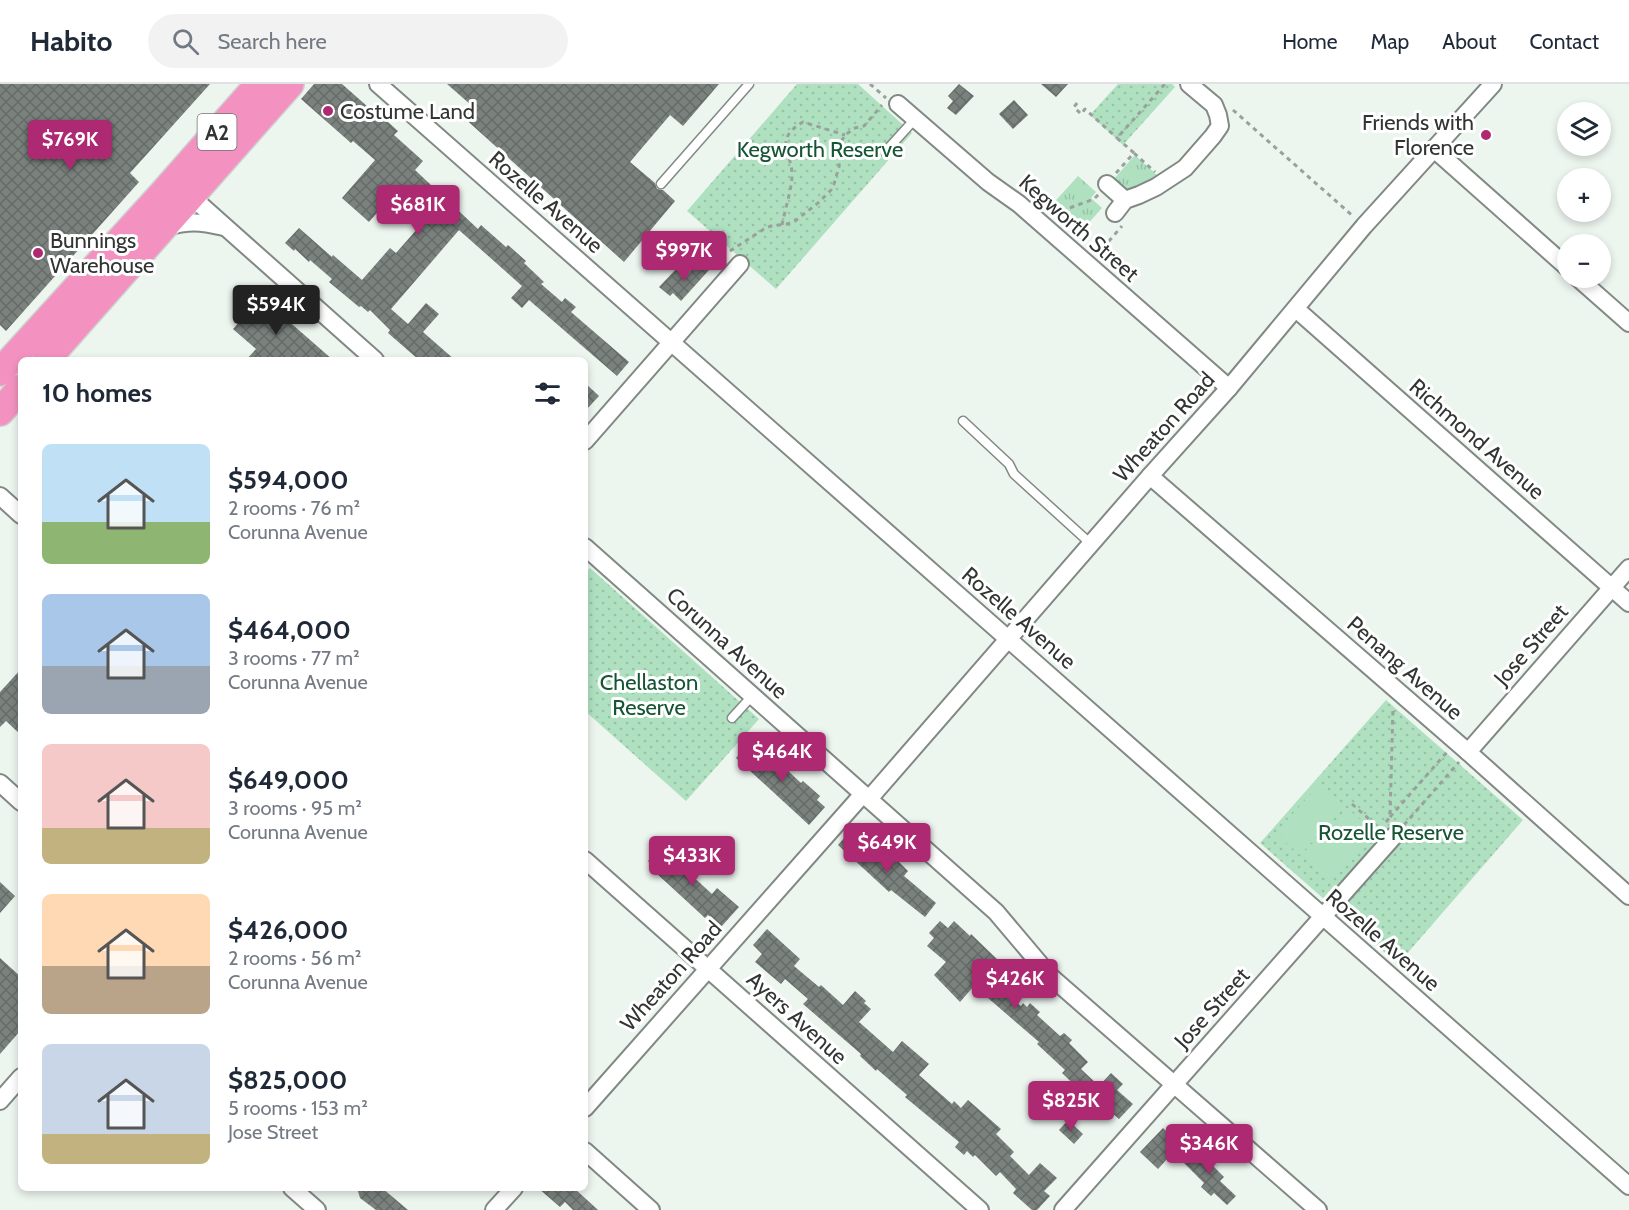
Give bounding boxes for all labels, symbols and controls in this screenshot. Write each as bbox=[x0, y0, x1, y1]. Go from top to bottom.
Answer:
search box bbox=[148, 14, 568, 68]
text: Habito bbox=[30, 24, 112, 58]
icon: search bbox=[169, 25, 202, 58]
text: Search here bbox=[217, 28, 327, 55]
text: Home bbox=[1282, 29, 1338, 54]
text: Map bbox=[1371, 29, 1409, 54]
text: About bbox=[1442, 29, 1496, 54]
text: Contact bbox=[1529, 29, 1599, 54]
place label: Costume Land bbox=[340, 98, 475, 125]
map controls bbox=[1557, 102, 1611, 288]
button: layers bbox=[1557, 102, 1611, 156]
marker: Costume Land bbox=[321, 104, 335, 118]
place label: Friends with Florence bbox=[1362, 109, 1474, 161]
road number: A2 bbox=[198, 114, 236, 150]
pin: $769K bbox=[28, 120, 112, 171]
text: $769K bbox=[42, 127, 98, 151]
marker: Friends with Florence bbox=[1479, 128, 1493, 142]
park label: Kegworth Reserve bbox=[737, 136, 903, 163]
street label: Rozelle Avenue bbox=[483, 145, 609, 259]
button: + bbox=[1557, 168, 1611, 222]
street label: Kegworth Street bbox=[1014, 169, 1145, 288]
pin: $681K bbox=[376, 185, 460, 236]
text: $681K bbox=[391, 192, 445, 216]
place label: Bunnings Warehouse bbox=[50, 227, 154, 279]
pin: $997K bbox=[642, 231, 726, 282]
button: − bbox=[1557, 234, 1611, 288]
text: $997K bbox=[656, 238, 712, 262]
marker: Bunnings Warehouse bbox=[31, 246, 45, 260]
pin: $594K bbox=[234, 285, 318, 336]
text: $594K bbox=[247, 292, 305, 316]
street label: Wheaton Road bbox=[1108, 366, 1220, 488]
street label: Richmond Avenue bbox=[1404, 373, 1550, 505]
text: 10 homes bbox=[42, 377, 152, 409]
icon: filters bbox=[531, 377, 564, 410]
text: $594,000 bbox=[228, 464, 349, 496]
icon: home bbox=[90, 468, 162, 540]
text: 2 rooms · 76 m² bbox=[228, 496, 360, 520]
text: Corunna Avenue bbox=[228, 520, 368, 544]
street label: Rozelle Avenue bbox=[956, 561, 1082, 675]
street label: Corunna Avenue bbox=[661, 582, 793, 704]
street label: Jose Street bbox=[1488, 598, 1574, 692]
street label: Penang Avenue bbox=[1342, 610, 1468, 726]
text: $464,000 bbox=[228, 614, 351, 646]
icon: home bbox=[90, 618, 162, 690]
text: 3 rooms · 77 m² bbox=[228, 646, 360, 670]
park label: Chellaston Reserve bbox=[600, 669, 698, 721]
text: Corunna Avenue bbox=[228, 670, 368, 694]
pin: $464K bbox=[740, 732, 824, 783]
text: $464K bbox=[752, 739, 812, 763]
text: $649,000 bbox=[228, 764, 349, 796]
icon: home bbox=[90, 768, 162, 840]
text: 3 rooms · 95 m² bbox=[228, 796, 362, 820]
park label: Rozelle Reserve bbox=[1318, 819, 1464, 846]
text: Corunna Avenue bbox=[228, 820, 368, 844]
pin: $649K bbox=[845, 823, 929, 874]
text: $649K bbox=[857, 830, 917, 854]
pin: $433K bbox=[650, 836, 734, 887]
text: $433K bbox=[663, 843, 721, 867]
street label: Rozelle Avenue bbox=[1320, 883, 1446, 997]
text: $426,000 bbox=[228, 914, 348, 946]
street label: Wheaton Road bbox=[615, 915, 727, 1037]
icon: home bbox=[90, 918, 162, 990]
text: 2 rooms · 56 m² bbox=[228, 946, 361, 970]
pin: $426K bbox=[973, 959, 1057, 1010]
street label: Jose Street bbox=[1168, 962, 1256, 1055]
street label: Ayers Avenue bbox=[741, 966, 853, 1070]
text: $426K bbox=[986, 966, 1044, 990]
text: Corunna Avenue bbox=[228, 970, 368, 994]
text: $825,000 bbox=[228, 1064, 347, 1096]
icon: home bbox=[90, 1068, 162, 1140]
pin: $825K bbox=[1029, 1081, 1113, 1132]
text: $825K bbox=[1042, 1088, 1100, 1112]
text: 5 rooms · 153 m² bbox=[228, 1096, 368, 1120]
text: Jose Street bbox=[228, 1120, 318, 1144]
pin: $346K bbox=[1167, 1124, 1251, 1175]
text: $346K bbox=[1180, 1131, 1238, 1155]

